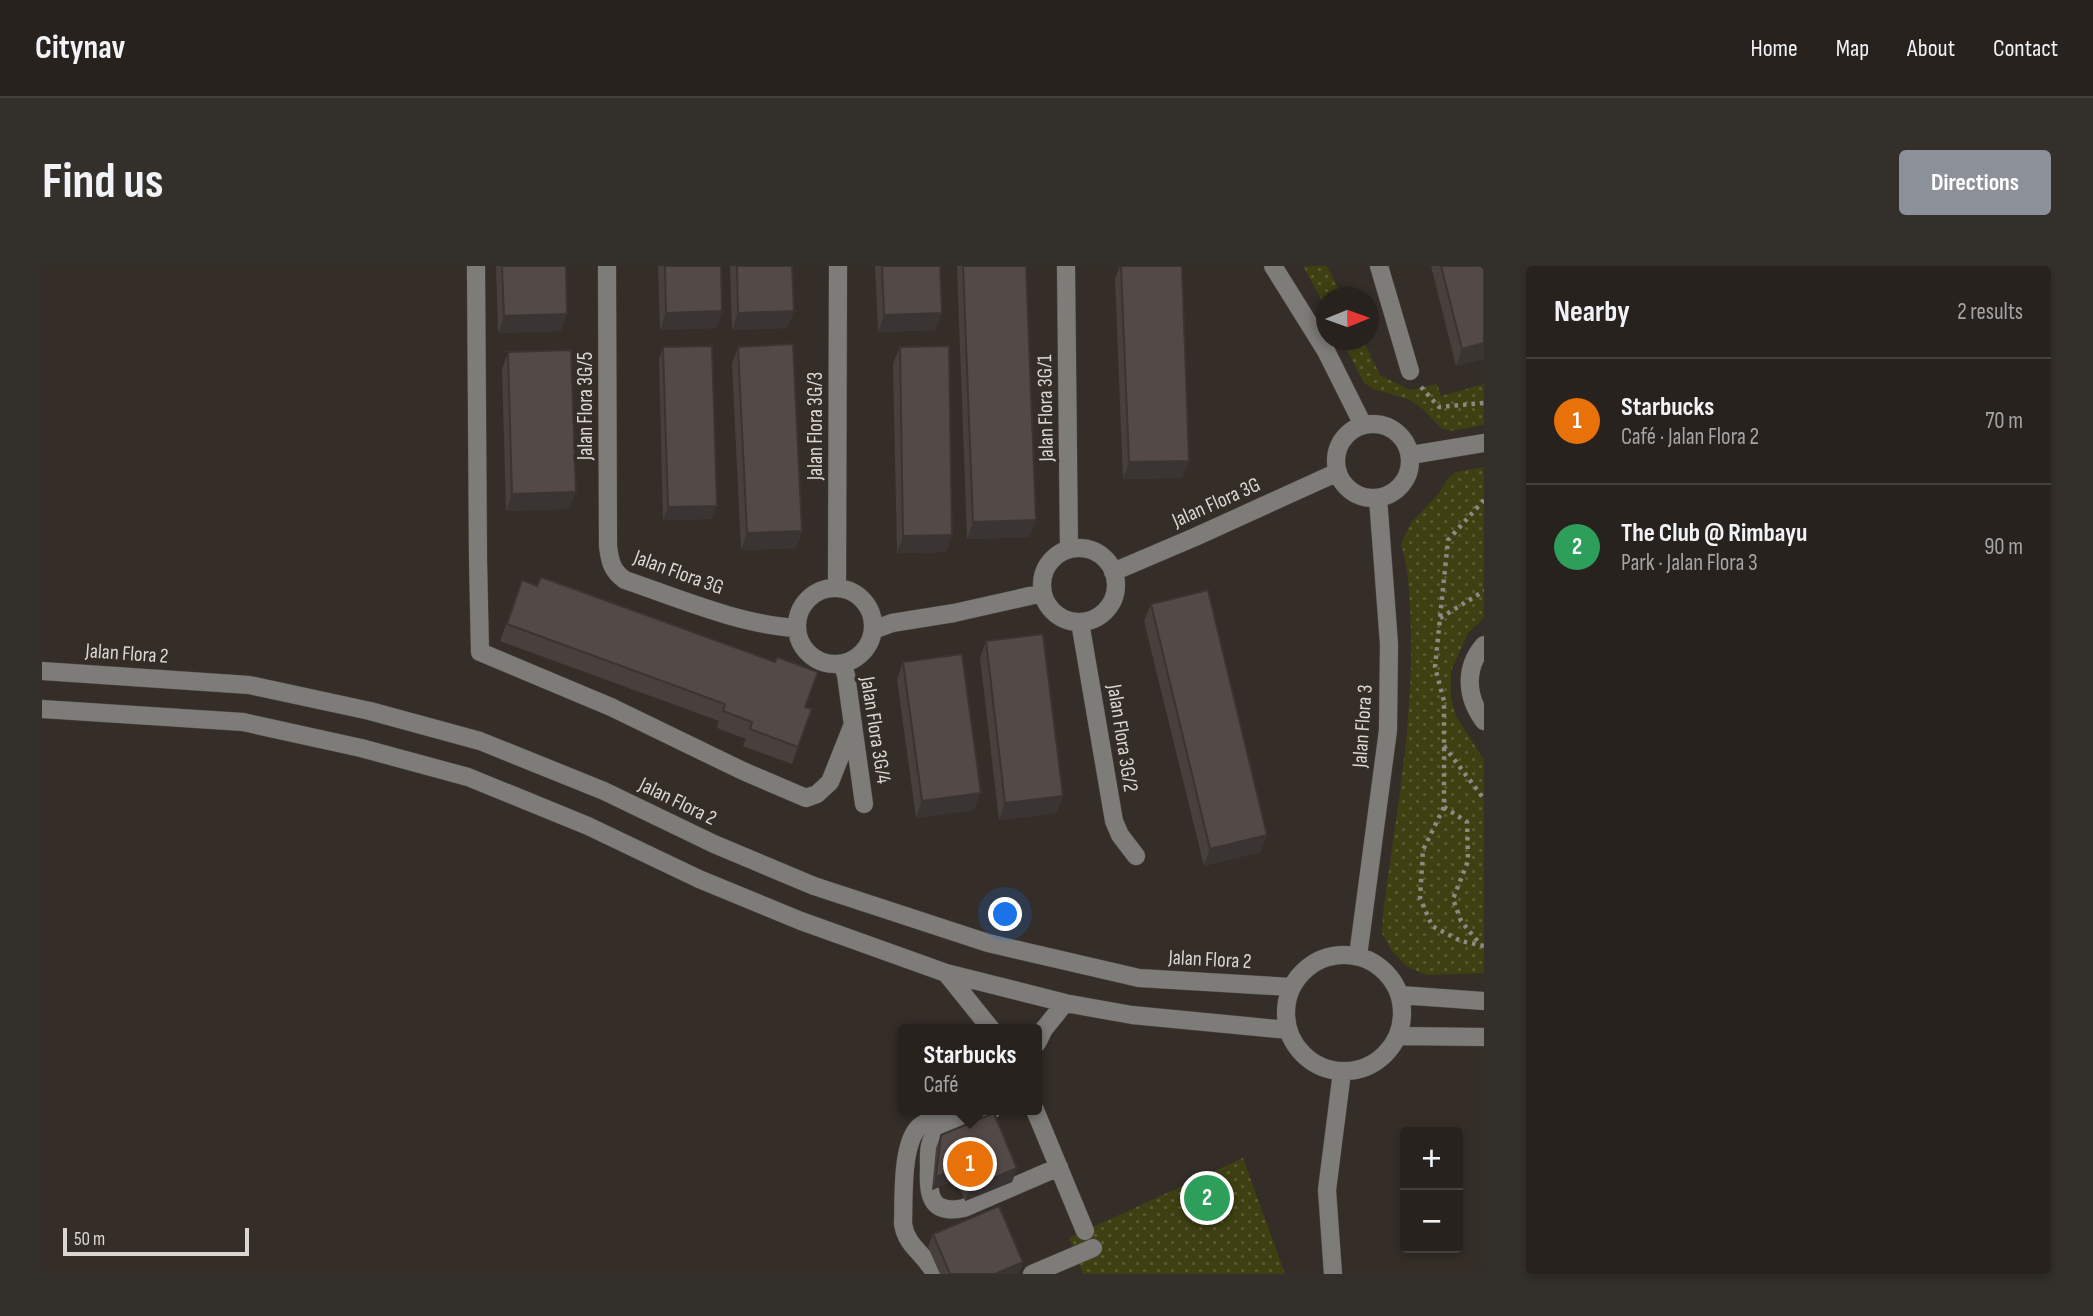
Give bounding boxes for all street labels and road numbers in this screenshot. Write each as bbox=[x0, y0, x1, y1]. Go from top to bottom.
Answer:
street label: Jalan Flora 3G/5 bbox=[573, 352, 598, 461]
street label: Jalan Flora 3G/1 bbox=[1032, 354, 1059, 463]
street label: Jalan Flora 3G/3 bbox=[803, 372, 828, 481]
street label: Jalan Flora 3G bbox=[1167, 472, 1264, 533]
street label: Jalan Flora 3G bbox=[630, 544, 727, 600]
street label: Jalan Flora 2 bbox=[84, 638, 169, 669]
street label: Jalan Flora 3G/4 bbox=[855, 674, 896, 786]
street label: Jalan Flora 3G/2 bbox=[1102, 682, 1143, 794]
street label: Jalan Flora 3 bbox=[1347, 684, 1378, 769]
street label: Jalan Flora 2 bbox=[634, 772, 721, 831]
street label: Jalan Flora 2 bbox=[1167, 945, 1252, 974]

